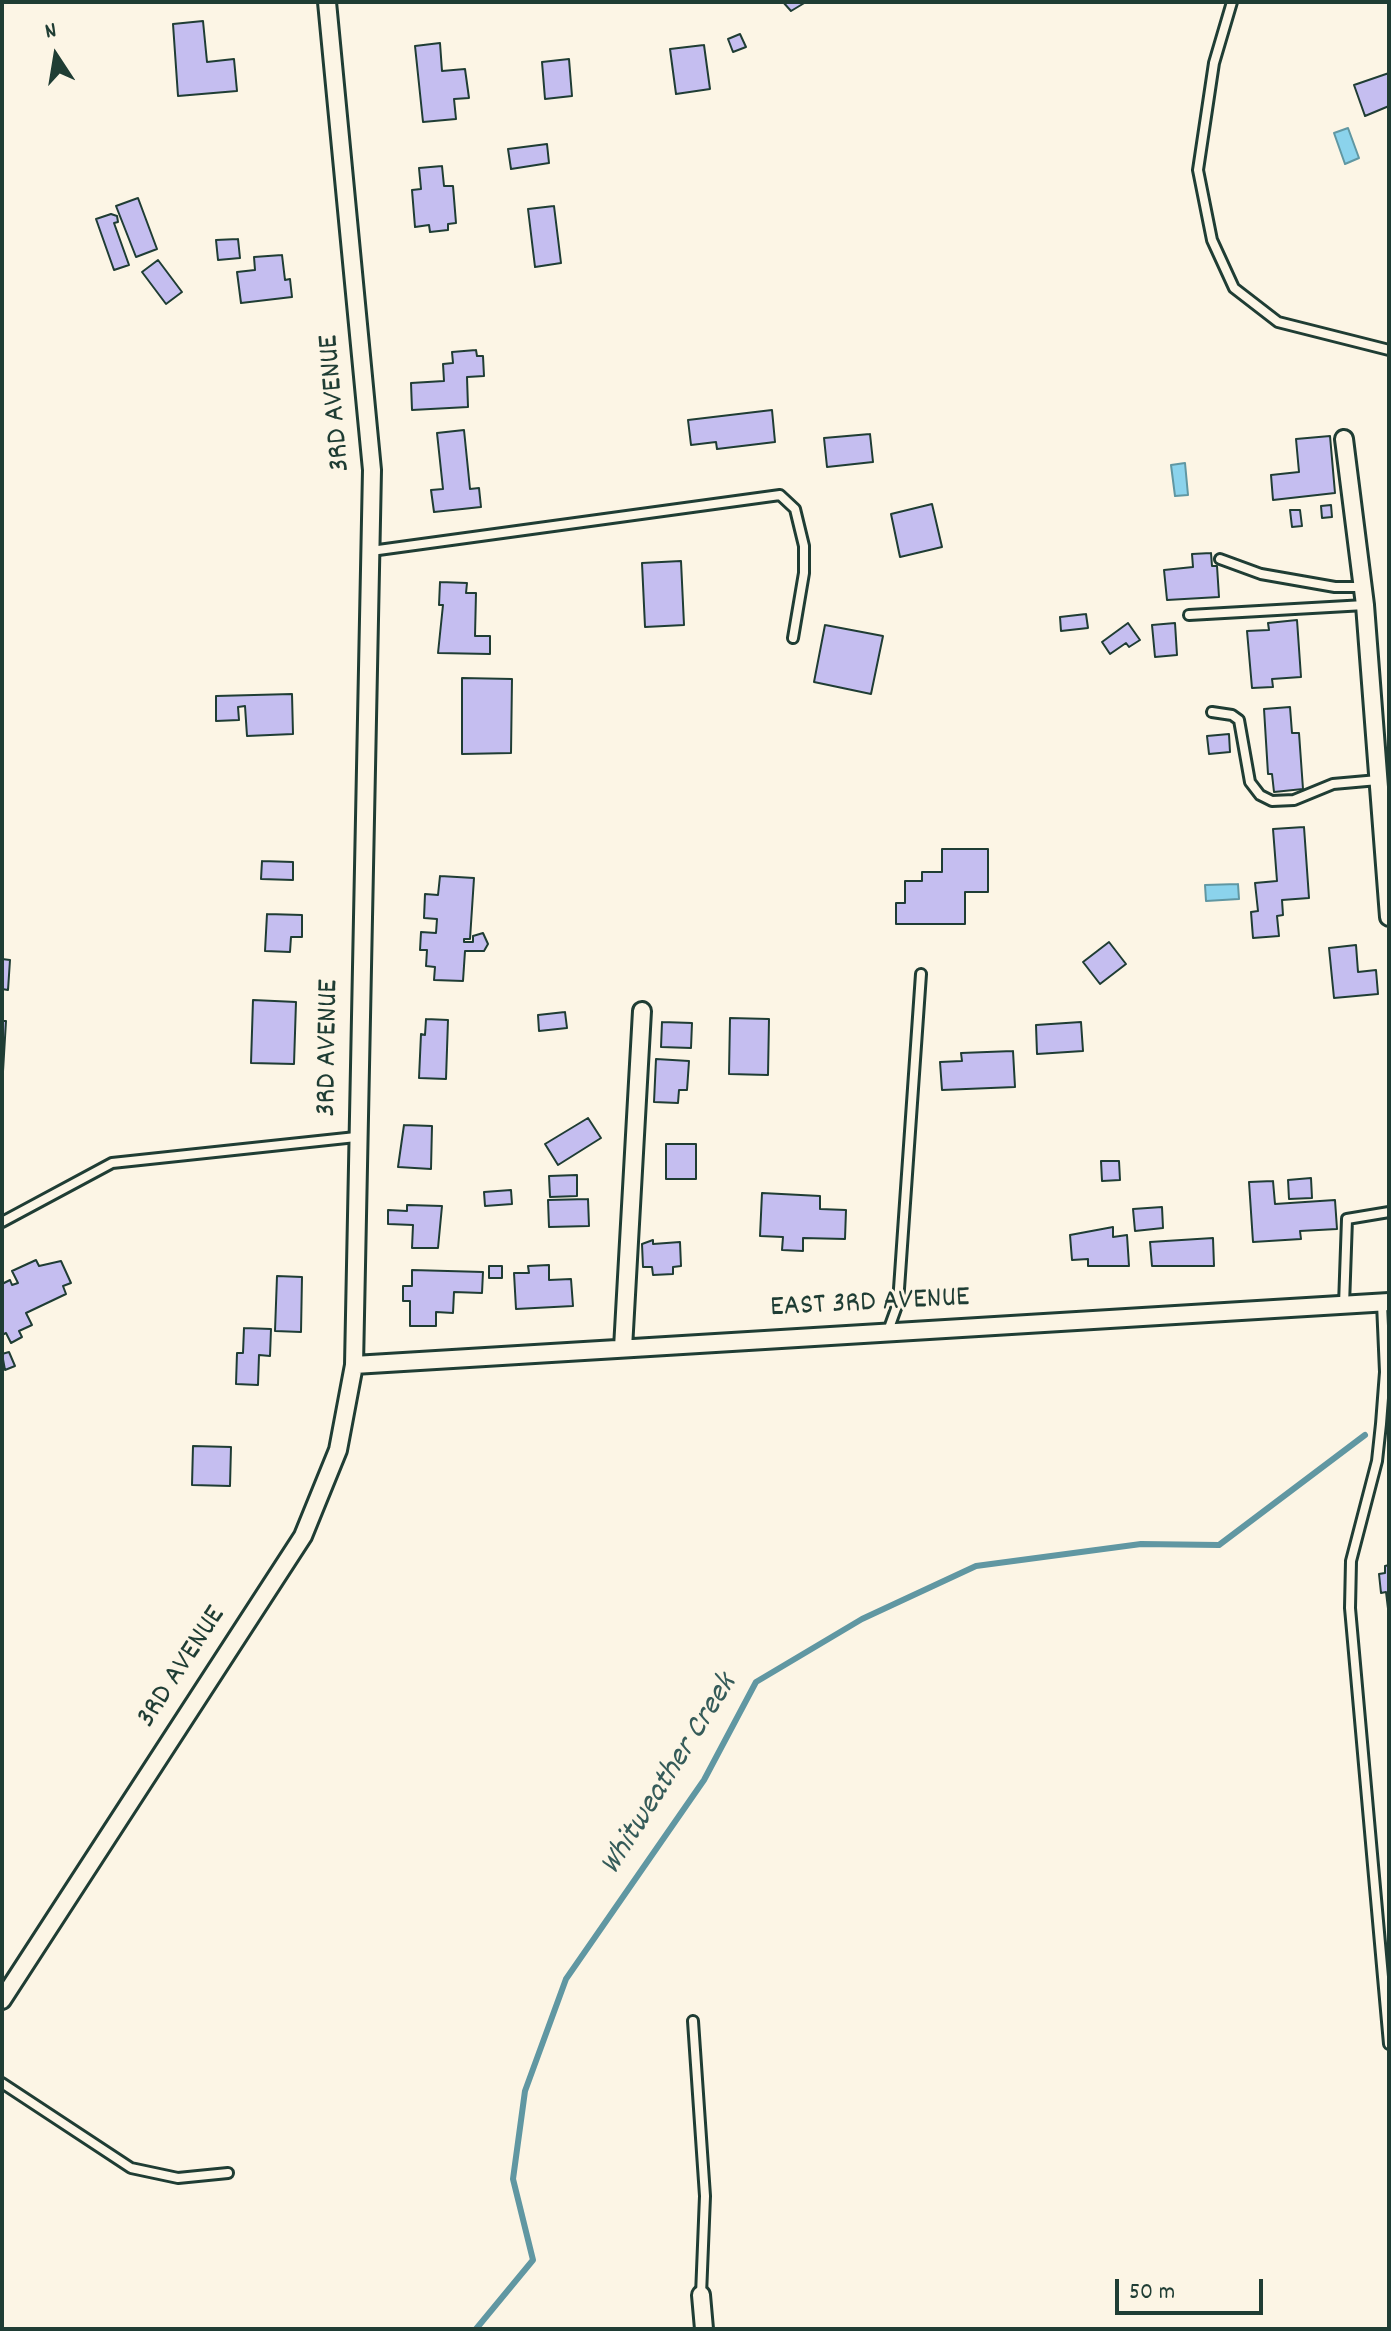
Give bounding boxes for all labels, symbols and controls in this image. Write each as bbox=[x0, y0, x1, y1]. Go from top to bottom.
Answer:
north arrow bbox=[16, 16, 96, 96]
text: N bbox=[42, 16, 59, 48]
street label: 3RD AVENUE bbox=[313, 333, 361, 473]
street label: 3RD AVENUE bbox=[311, 979, 349, 1117]
street label: EAST 3RD AVENUE bbox=[769, 1282, 971, 1328]
street label: 3RD AVENUE bbox=[130, 1600, 236, 1736]
water label: Whitweather Creek bbox=[594, 1669, 748, 1883]
scale bar bbox=[1119, 2263, 1267, 2313]
text: 50 m bbox=[1129, 2276, 1175, 2310]

